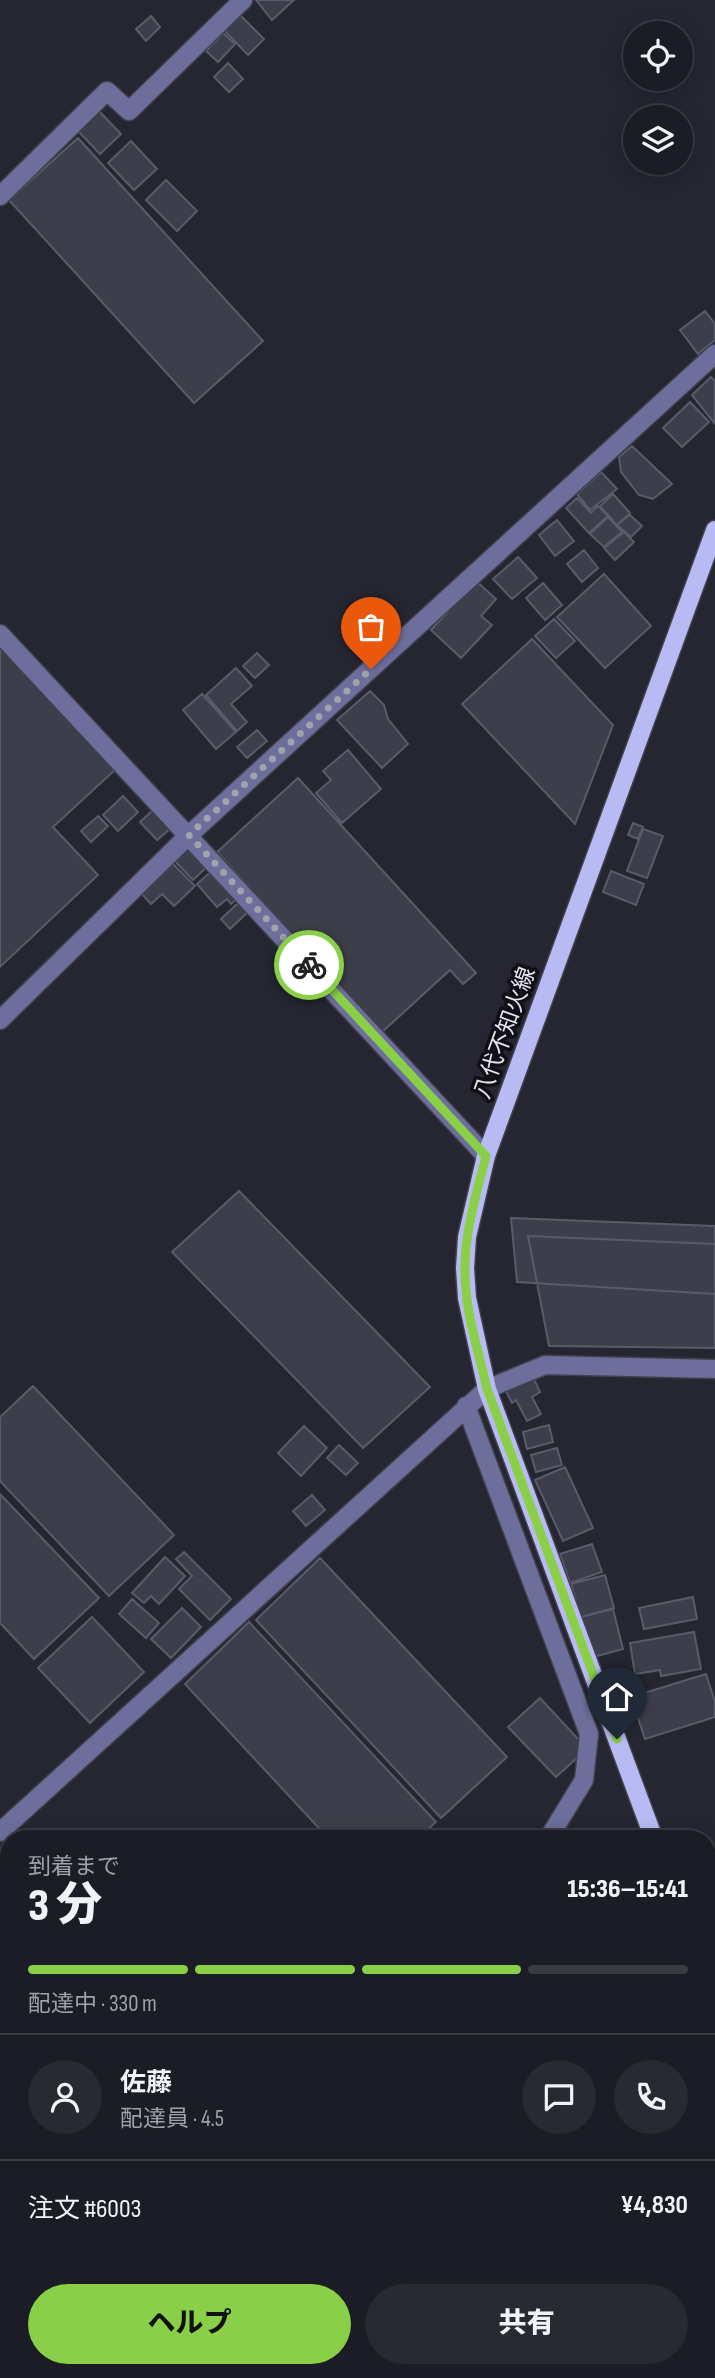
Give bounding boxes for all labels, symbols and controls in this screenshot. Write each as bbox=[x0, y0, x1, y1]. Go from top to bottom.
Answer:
map controls bbox=[623, 21, 693, 175]
button: locate bbox=[623, 21, 693, 91]
button: layers bbox=[623, 105, 693, 175]
pin bbox=[341, 597, 401, 669]
icon: bag bbox=[352, 608, 390, 646]
courier bbox=[274, 930, 344, 1000]
icon: bike bbox=[290, 946, 328, 984]
street label: 八代不知火線 bbox=[468, 963, 542, 1103]
pin bbox=[587, 1667, 647, 1739]
icon: home bbox=[598, 1678, 636, 1716]
text: 到着まで bbox=[28, 1853, 120, 1881]
text: 15:36–15:41 bbox=[567, 1874, 688, 1905]
text: 3 分 bbox=[28, 1879, 102, 1934]
text: 配達中 · 330 m bbox=[28, 1990, 157, 2018]
button: person bbox=[28, 2060, 102, 2134]
button: chat bbox=[522, 2060, 596, 2134]
button: phone bbox=[614, 2060, 688, 2134]
text: 佐藤 bbox=[120, 2068, 172, 2099]
text: 配達員 · 4.5 bbox=[120, 2105, 224, 2133]
text: ¥4,830 bbox=[620, 2190, 688, 2221]
text: 注文 #6003 bbox=[28, 2194, 141, 2225]
button: ヘルプ bbox=[28, 2284, 351, 2364]
button: 共有 bbox=[365, 2284, 688, 2364]

